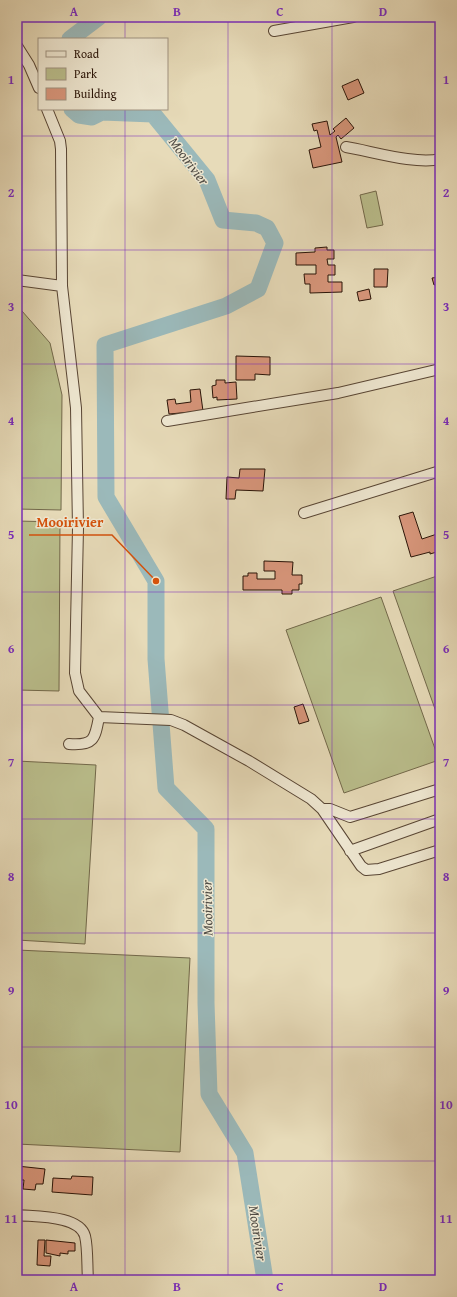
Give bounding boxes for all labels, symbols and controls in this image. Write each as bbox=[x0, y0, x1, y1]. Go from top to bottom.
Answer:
text: A bbox=[70, 2, 79, 21]
text: B bbox=[173, 2, 181, 21]
text: C bbox=[276, 2, 284, 21]
text: D bbox=[379, 2, 387, 21]
legend bbox=[38, 38, 168, 110]
text: Road bbox=[74, 45, 100, 62]
text: Park bbox=[74, 65, 98, 82]
text: 1 bbox=[8, 70, 14, 89]
text: 1 bbox=[443, 70, 449, 89]
text: Building bbox=[74, 85, 117, 102]
water label: Mooirivier bbox=[164, 133, 214, 190]
text: 2 bbox=[8, 183, 15, 202]
text: 2 bbox=[443, 183, 450, 202]
text: 3 bbox=[8, 297, 14, 316]
text: 3 bbox=[443, 297, 449, 316]
text: 4 bbox=[8, 411, 15, 430]
text: 4 bbox=[443, 411, 450, 430]
callout: Mooirivier bbox=[29, 509, 112, 535]
text: Mooirivier bbox=[37, 512, 104, 532]
text: 5 bbox=[8, 525, 15, 544]
text: 5 bbox=[443, 525, 450, 544]
text: 6 bbox=[8, 639, 15, 658]
text: 6 bbox=[443, 639, 450, 658]
text: 7 bbox=[8, 753, 15, 772]
text: 7 bbox=[443, 753, 450, 772]
text: 8 bbox=[8, 867, 15, 886]
text: 8 bbox=[443, 867, 450, 886]
water label: Mooirivier bbox=[197, 879, 217, 936]
text: 9 bbox=[8, 981, 15, 1000]
text: 9 bbox=[443, 981, 450, 1000]
text: 10 bbox=[4, 1095, 18, 1114]
text: 10 bbox=[439, 1095, 453, 1114]
water label: Mooirivier bbox=[244, 1204, 272, 1263]
text: 11 bbox=[4, 1209, 18, 1228]
text: 11 bbox=[439, 1209, 453, 1228]
text: A bbox=[70, 1277, 79, 1296]
text: B bbox=[173, 1277, 181, 1296]
text: C bbox=[276, 1277, 284, 1296]
text: D bbox=[379, 1277, 387, 1296]

